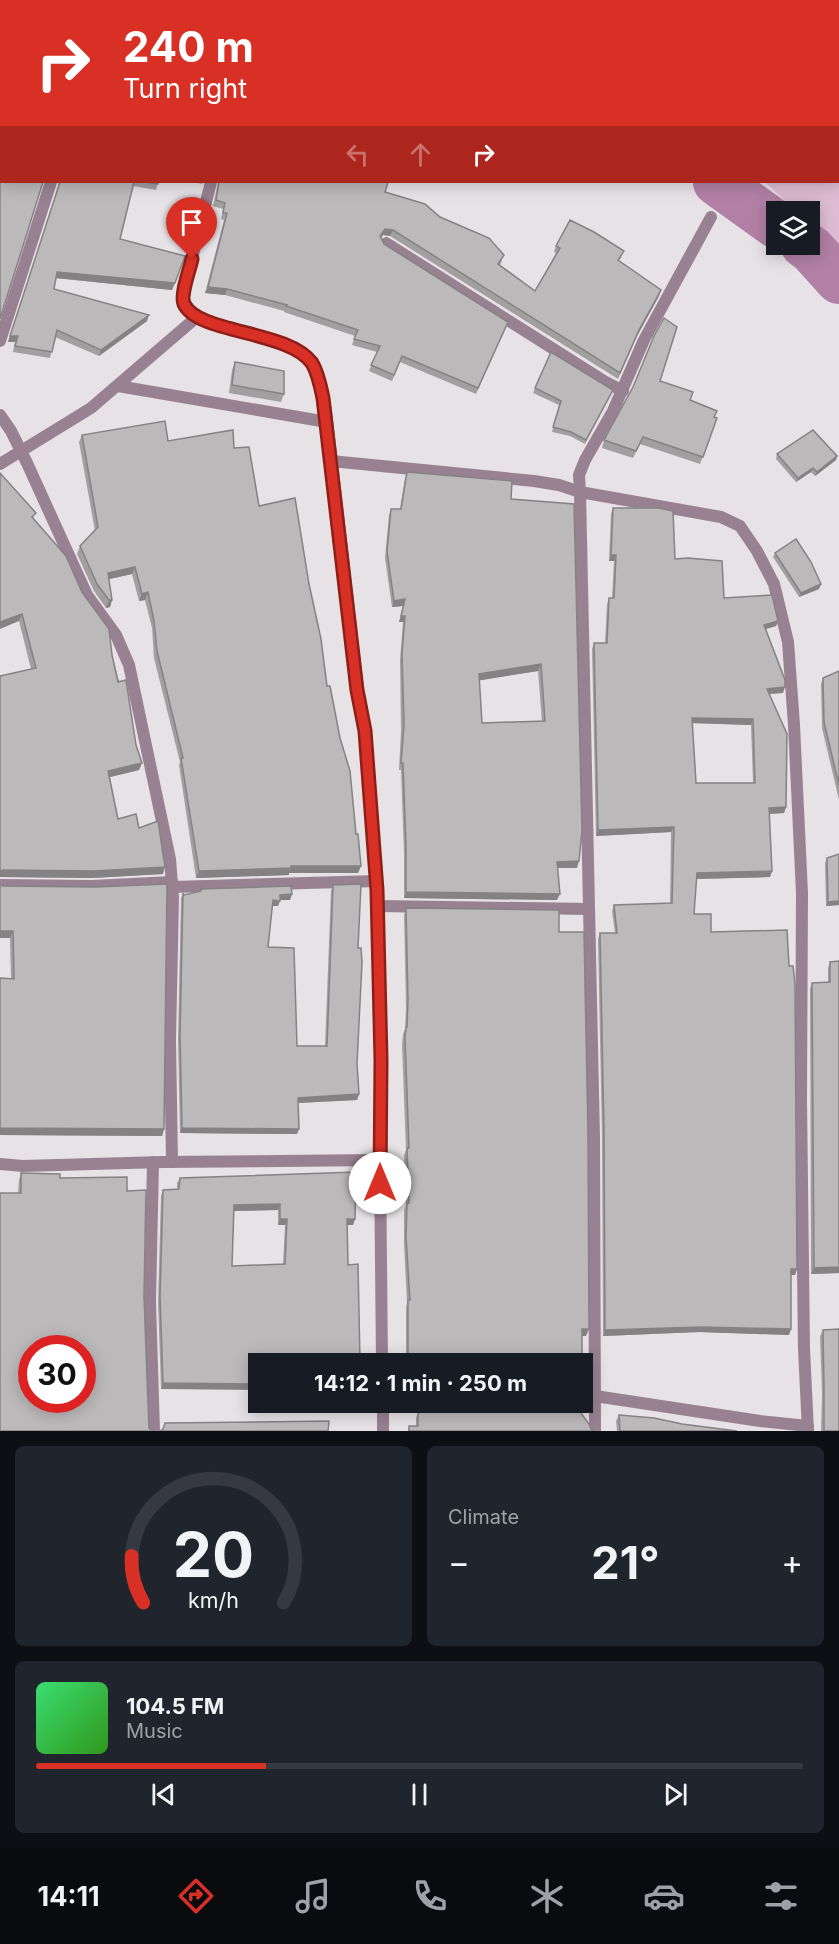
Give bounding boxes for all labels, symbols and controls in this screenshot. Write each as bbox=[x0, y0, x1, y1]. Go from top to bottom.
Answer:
text: 240 m bbox=[123, 21, 254, 72]
icon: right bbox=[24, 24, 102, 102]
text: Turn right bbox=[123, 72, 247, 105]
icon: left bbox=[341, 138, 374, 171]
icon: ahead bbox=[404, 138, 437, 171]
icon: right bbox=[467, 138, 500, 171]
pin bbox=[166, 197, 217, 259]
map controls bbox=[766, 201, 820, 255]
button: layers bbox=[766, 201, 820, 255]
icon: arrive bbox=[175, 206, 208, 239]
position arrow bbox=[348, 1151, 412, 1215]
speed limit sign: 30 bbox=[18, 1335, 96, 1413]
text: 14:12 · 1 min · 250 m bbox=[314, 1370, 527, 1396]
text: Climate bbox=[448, 1505, 519, 1529]
text: 20 bbox=[173, 1517, 254, 1592]
text: 21° bbox=[591, 1535, 660, 1590]
text: − bbox=[448, 1542, 470, 1582]
text: + bbox=[781, 1542, 803, 1582]
text: km/h bbox=[188, 1587, 239, 1613]
text: 104.5 FM bbox=[126, 1693, 224, 1719]
text: Music bbox=[126, 1719, 183, 1743]
icon: previous bbox=[147, 1778, 180, 1811]
icon: pause bbox=[403, 1778, 436, 1811]
icon: next bbox=[659, 1778, 692, 1811]
icon: directions bbox=[175, 1875, 217, 1917]
icon: music bbox=[292, 1875, 334, 1917]
icon: phone bbox=[409, 1875, 451, 1917]
icon: climate bbox=[526, 1875, 568, 1917]
icon: car bbox=[643, 1875, 685, 1917]
icon: filters bbox=[760, 1875, 802, 1917]
text: 14:11 bbox=[37, 1880, 100, 1913]

